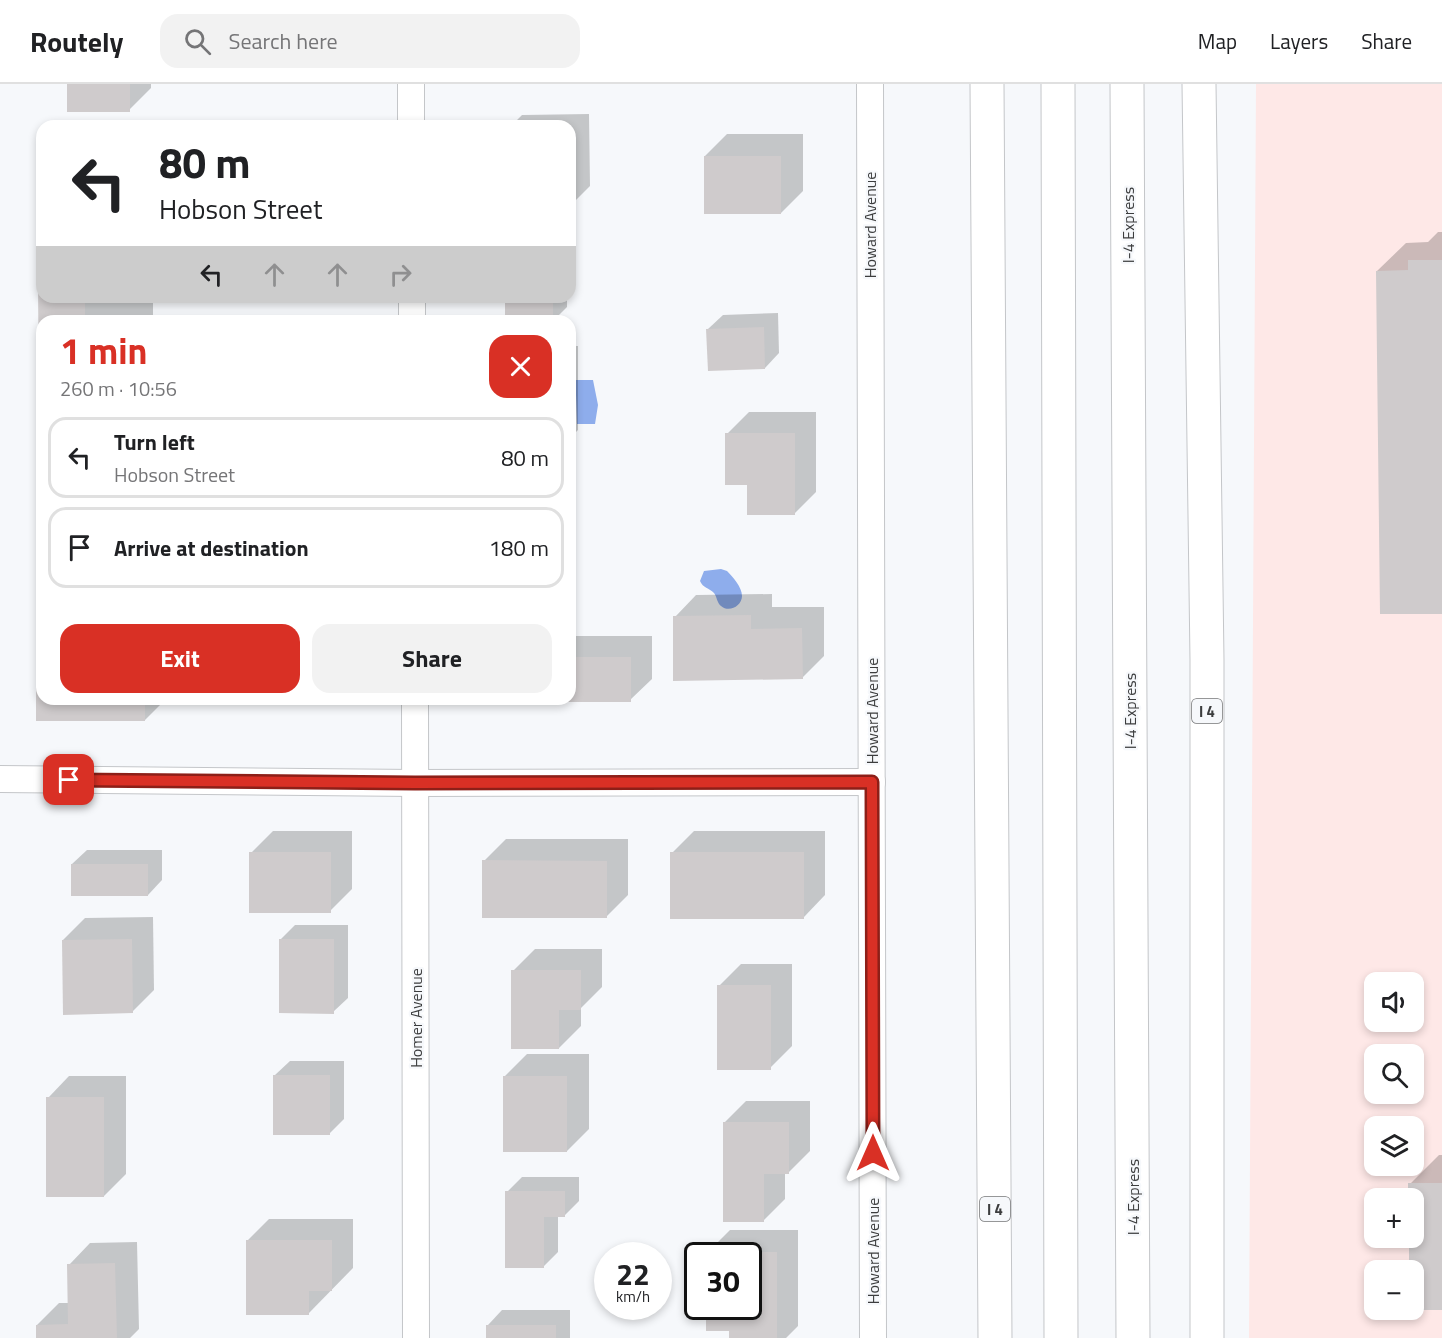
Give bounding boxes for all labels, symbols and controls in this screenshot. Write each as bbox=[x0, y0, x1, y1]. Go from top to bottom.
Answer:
search box bbox=[160, 14, 580, 68]
text: Routely bbox=[30, 20, 124, 63]
text: Search here bbox=[229, 24, 338, 58]
icon: search bbox=[181, 25, 214, 58]
text: Map bbox=[1198, 25, 1237, 57]
text: Layers bbox=[1270, 25, 1328, 57]
text: Share bbox=[1361, 25, 1412, 57]
text: 80 m bbox=[159, 130, 251, 194]
icon: left bbox=[60, 144, 138, 222]
street label: Howard Avenue bbox=[858, 172, 882, 278]
street label: I-4 Express bbox=[1116, 187, 1140, 263]
text: Hobson Street bbox=[159, 188, 322, 229]
icon: left bbox=[195, 258, 228, 291]
icon: ahead bbox=[258, 258, 291, 291]
icon: ahead bbox=[321, 258, 354, 291]
icon: right bbox=[384, 258, 417, 291]
text: 1 min bbox=[60, 323, 147, 378]
button: close bbox=[489, 335, 552, 398]
text: 260 m · 10:56 bbox=[60, 373, 177, 404]
text: Turn left bbox=[114, 425, 195, 459]
icon: left bbox=[63, 441, 96, 474]
text: 80 m bbox=[501, 441, 549, 475]
text: Hobson Street bbox=[114, 459, 235, 490]
icon: arrive bbox=[63, 531, 96, 564]
text: Arrive at destination bbox=[114, 531, 309, 565]
text: 180 m bbox=[489, 531, 549, 565]
button: Exit bbox=[60, 624, 300, 693]
button: Share bbox=[312, 624, 552, 693]
street label: Howard Avenue bbox=[860, 658, 884, 764]
street label: I-4 Express bbox=[1118, 673, 1142, 749]
road number: I 4 bbox=[1192, 699, 1222, 723]
pin bbox=[43, 754, 94, 805]
icon: arrive bbox=[52, 763, 85, 796]
street label: Homer Avenue bbox=[404, 968, 428, 1068]
map controls bbox=[1364, 972, 1424, 1320]
button: sound bbox=[1364, 972, 1424, 1032]
button: search bbox=[1364, 1044, 1424, 1104]
button: layers bbox=[1364, 1116, 1424, 1176]
position arrow bbox=[841, 1121, 905, 1185]
street label: I-4 Express bbox=[1121, 1159, 1145, 1235]
button: + bbox=[1364, 1188, 1424, 1248]
road number: I 4 bbox=[980, 1197, 1010, 1221]
street label: Howard Avenue bbox=[861, 1198, 885, 1304]
speed limit sign: 30 bbox=[684, 1242, 762, 1320]
text: 22 bbox=[616, 1251, 650, 1297]
button: − bbox=[1364, 1260, 1424, 1320]
text: km/h bbox=[616, 1285, 650, 1308]

